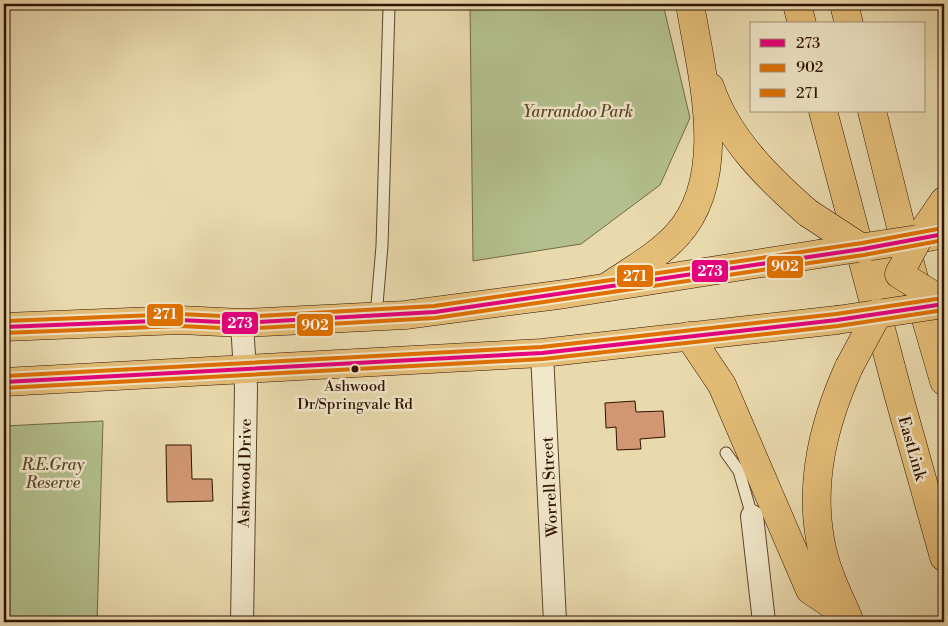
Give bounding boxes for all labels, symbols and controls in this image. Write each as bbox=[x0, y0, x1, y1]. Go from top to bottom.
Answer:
legend bbox=[750, 22, 926, 112]
text: 273 bbox=[796, 34, 820, 53]
text: 902 bbox=[796, 58, 823, 77]
text: 271 bbox=[796, 84, 820, 103]
park label: Yarrandoo Park bbox=[523, 102, 633, 122]
line badge: 902 bbox=[766, 255, 804, 279]
text: 902 bbox=[771, 258, 799, 276]
line badge: 273 bbox=[691, 259, 729, 283]
text: 273 bbox=[697, 263, 723, 281]
line badge: 271 bbox=[616, 264, 654, 288]
text: 271 bbox=[623, 268, 647, 286]
line badge: 271 bbox=[146, 303, 184, 327]
text: 271 bbox=[153, 306, 177, 324]
line badge: 273 bbox=[221, 311, 259, 335]
line badge: 902 bbox=[296, 313, 334, 337]
text: 273 bbox=[227, 315, 253, 333]
text: 902 bbox=[301, 317, 329, 335]
marker: Ashwood Dr/Springvale Rd bbox=[350, 364, 360, 374]
place label: Ashwood Dr/Springvale Rd bbox=[297, 377, 413, 414]
street label: EastLink bbox=[893, 414, 931, 484]
street label: Ashwood Drive bbox=[234, 418, 256, 529]
street label: Worrell Street bbox=[537, 436, 563, 539]
park label: R.E.Gray Reserve bbox=[21, 455, 85, 493]

